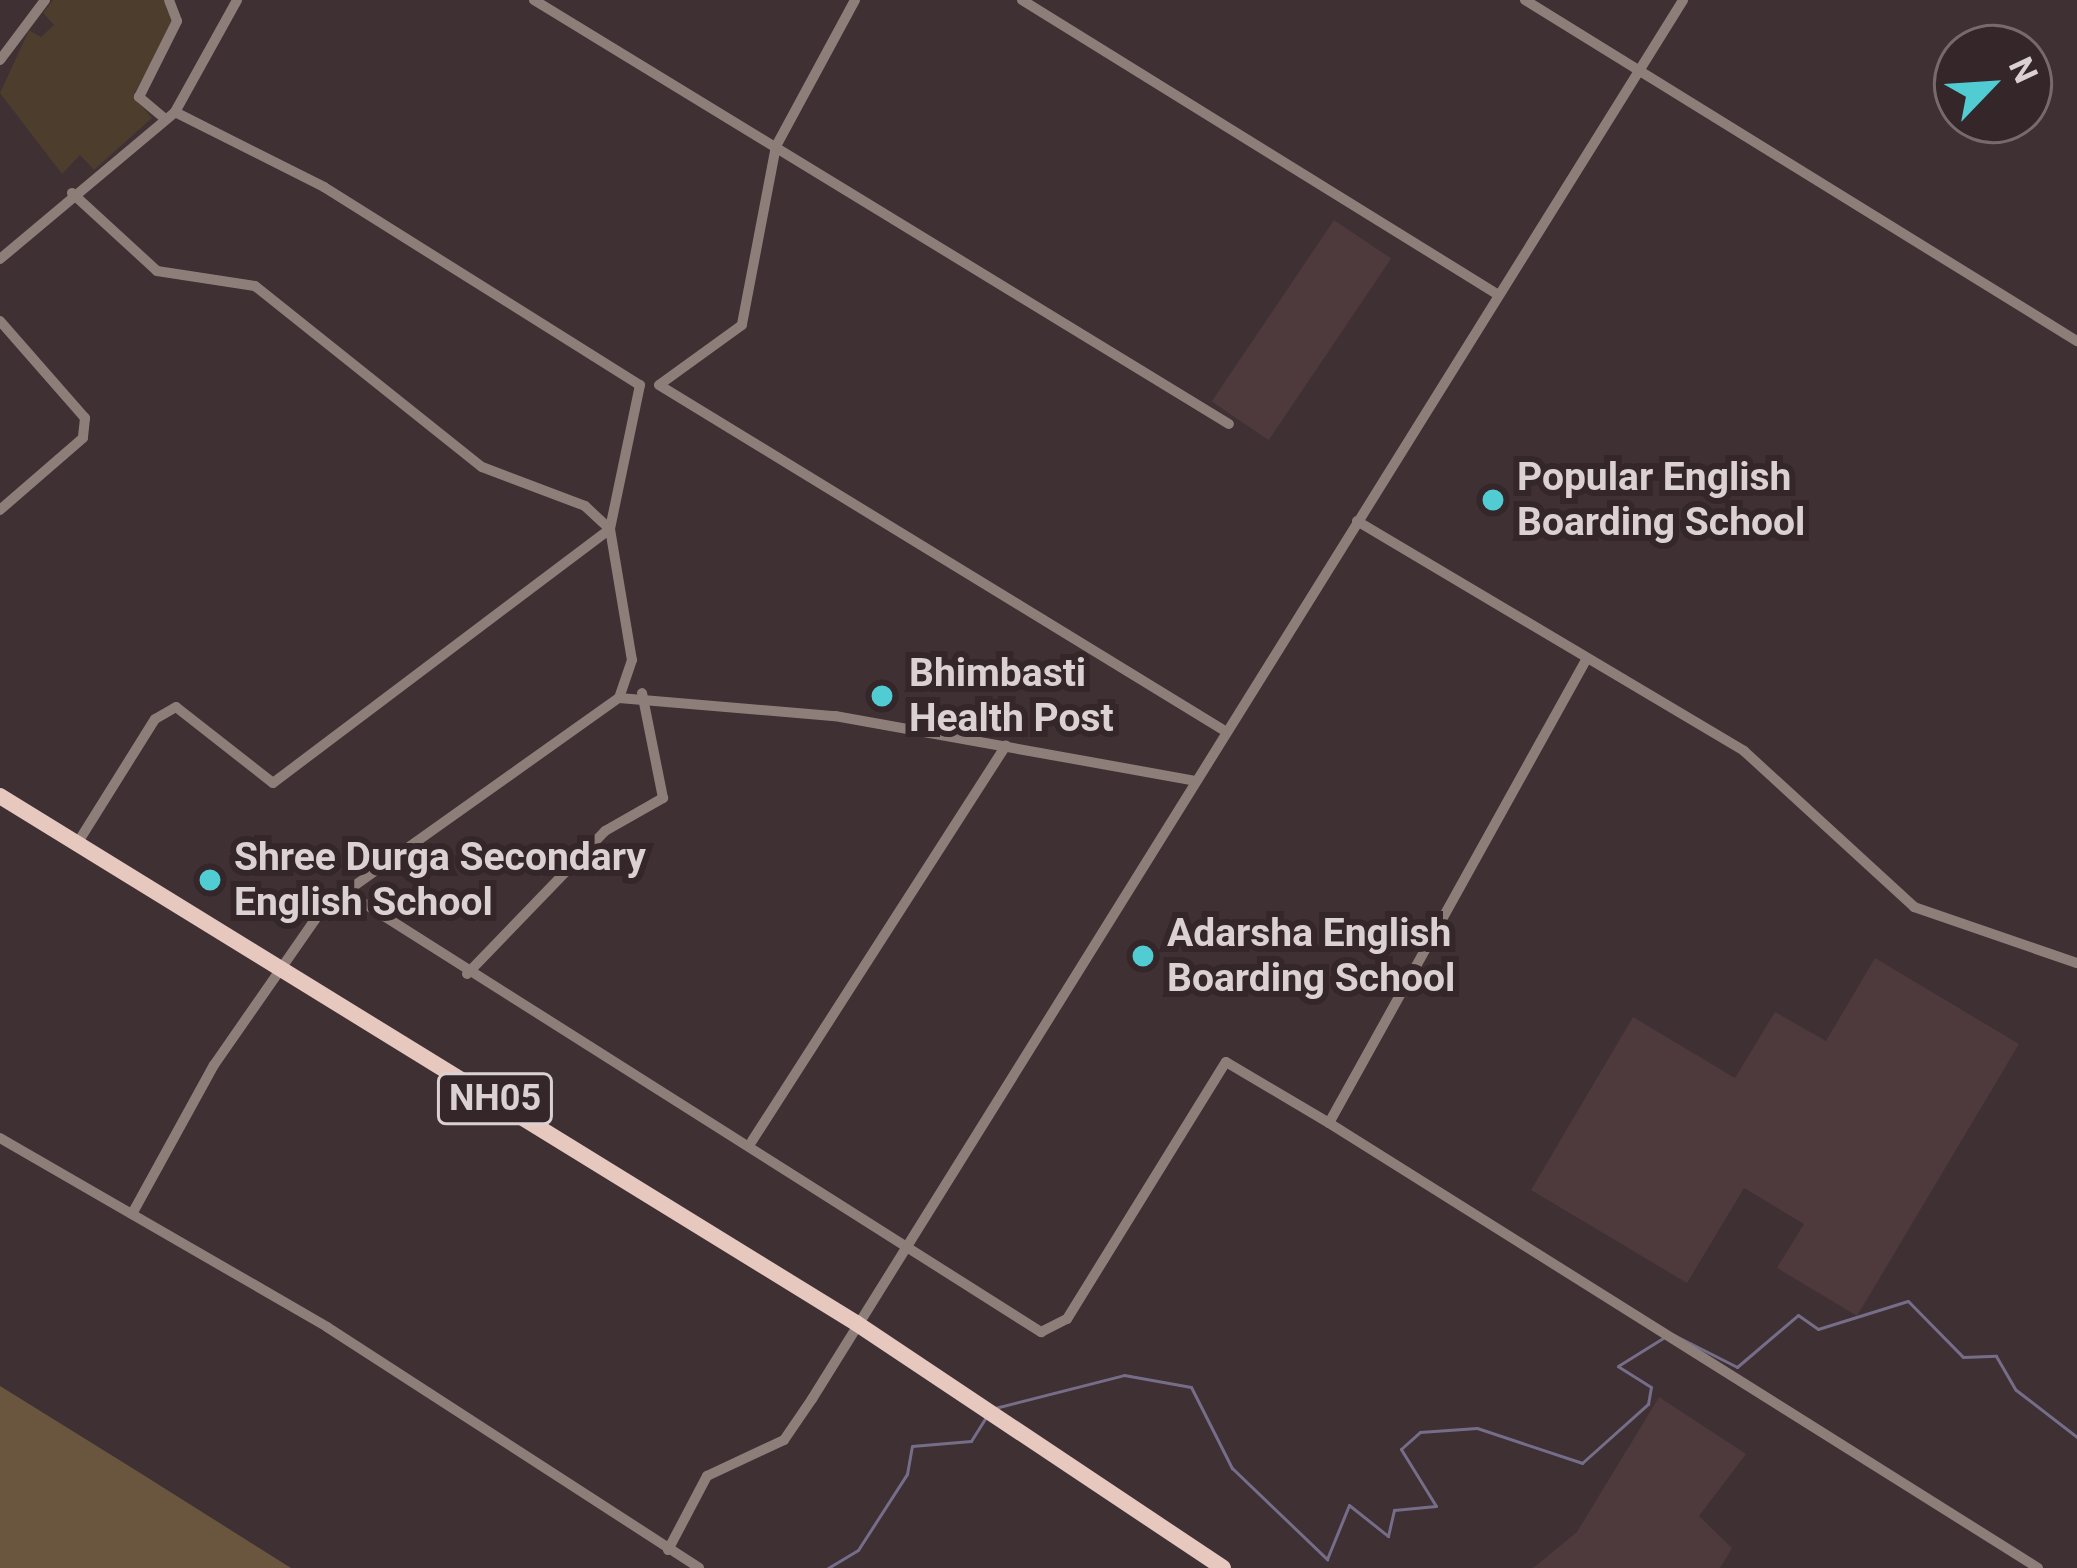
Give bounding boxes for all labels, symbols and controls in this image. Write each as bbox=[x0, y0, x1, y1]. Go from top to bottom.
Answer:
north arrow bbox=[1933, 24, 2053, 144]
text: N bbox=[2001, 51, 2046, 89]
place label: Popular English Boarding School bbox=[1517, 455, 1805, 546]
marker: Popular English Boarding School bbox=[1480, 487, 1506, 513]
place label: Bhimbasti Health Post bbox=[909, 651, 1114, 742]
marker: Bhimbasti Health Post bbox=[866, 680, 898, 712]
place label: Shree Durga Secondary English School bbox=[234, 835, 646, 926]
marker: Shree Durga Secondary English School bbox=[197, 867, 223, 893]
place label: Adarsha English Boarding School bbox=[1167, 911, 1455, 1002]
marker: Adarsha English Boarding School bbox=[1130, 943, 1156, 969]
road number: NH05 bbox=[435, 1069, 555, 1129]

